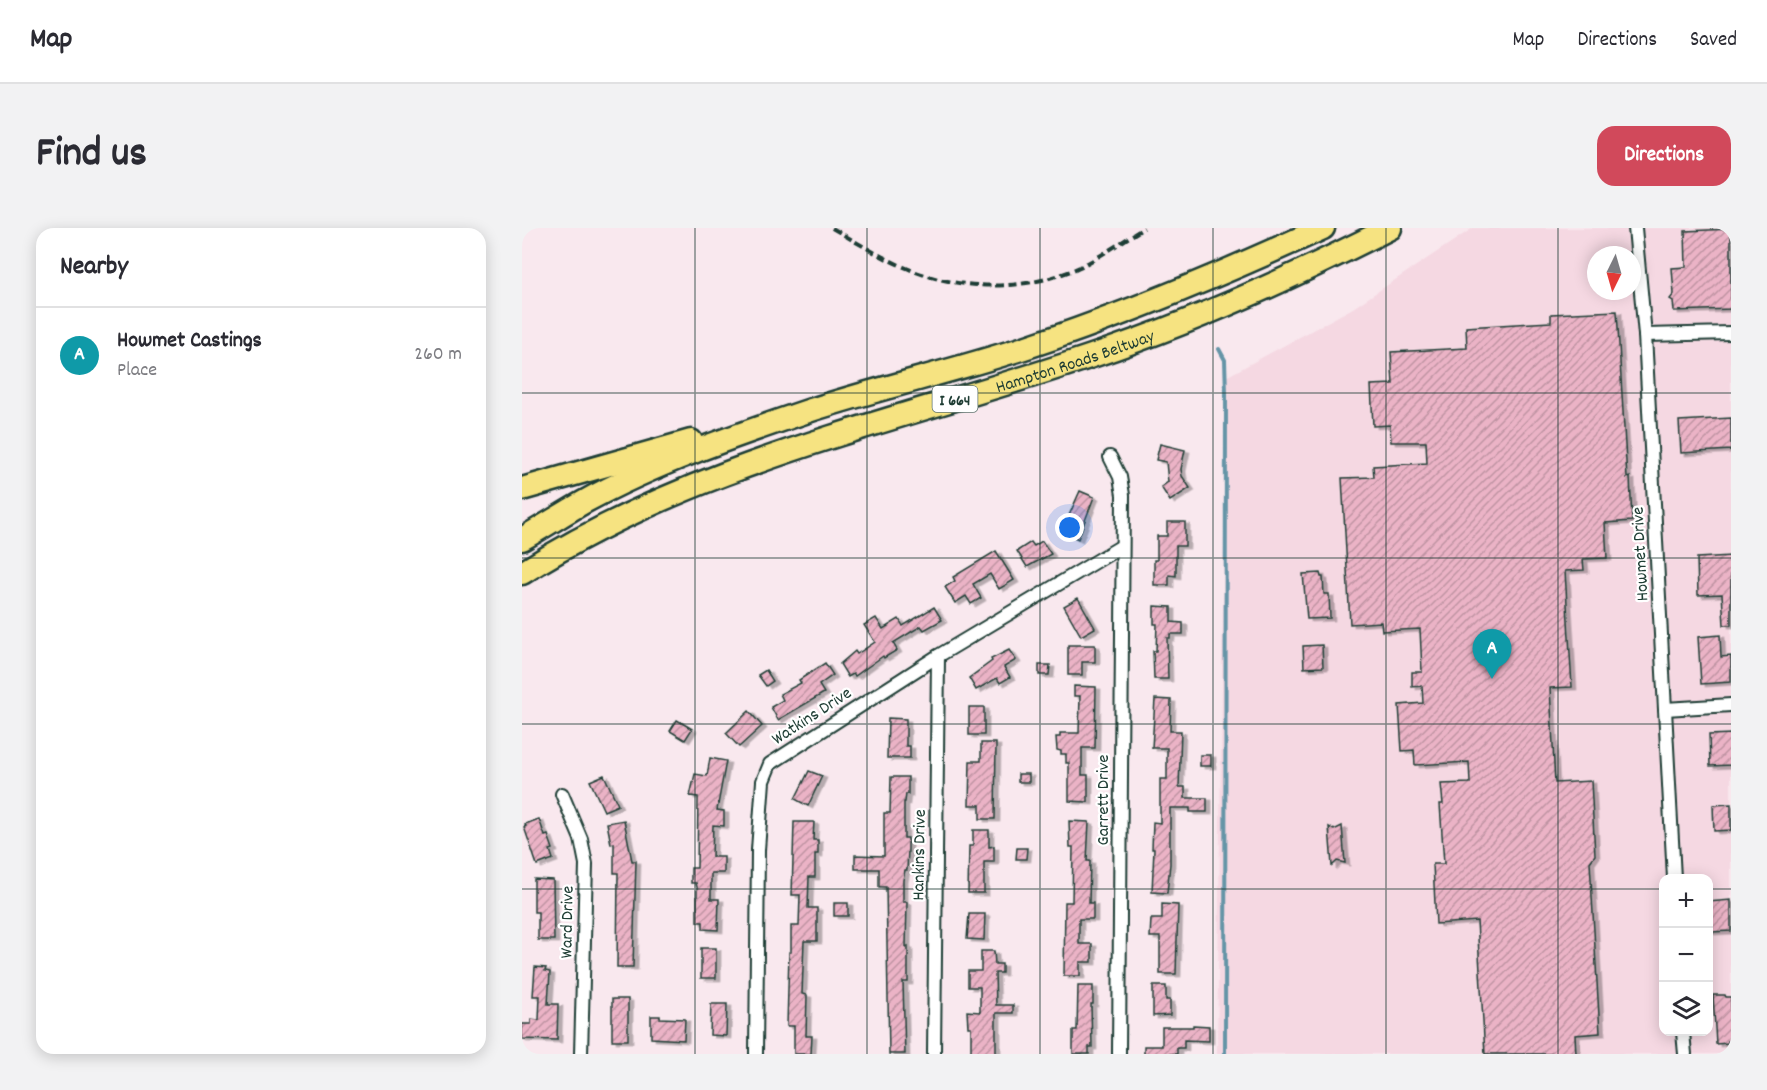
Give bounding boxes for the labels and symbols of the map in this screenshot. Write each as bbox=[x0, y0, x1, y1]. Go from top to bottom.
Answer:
north arrow bbox=[1587, 246, 1641, 300]
street label: Hampton Roads Beltway bbox=[993, 325, 1159, 401]
road number: I 664 bbox=[932, 386, 978, 412]
street label: Howmet Drive bbox=[1627, 506, 1656, 602]
your location bbox=[1055, 513, 1084, 542]
pin: A bbox=[1472, 630, 1512, 679]
street label: Watkins Drive bbox=[767, 682, 857, 752]
street label: Garrett Drive bbox=[1092, 754, 1117, 845]
street label: Hankins Drive bbox=[907, 809, 934, 901]
street label: Ward Drive bbox=[555, 885, 582, 959]

